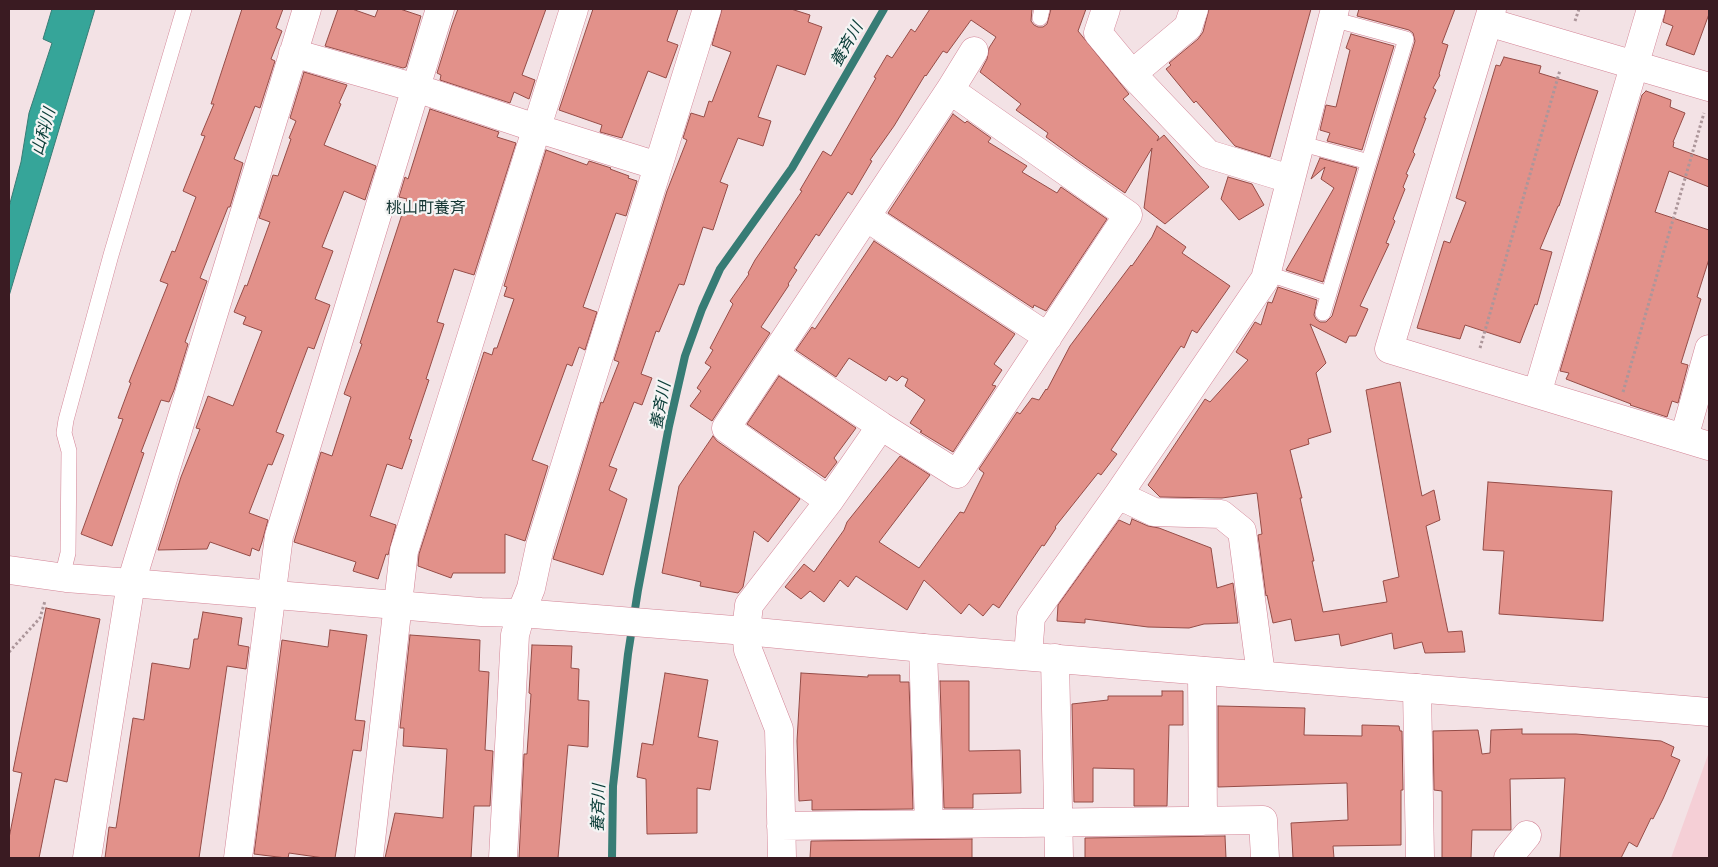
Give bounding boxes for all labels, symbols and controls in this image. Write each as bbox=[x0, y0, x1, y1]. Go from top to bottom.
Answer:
water label: 養斉川 bbox=[827, 19, 867, 71]
water label: 山科川 bbox=[28, 106, 60, 158]
district label: 桃山町養斉 bbox=[386, 198, 466, 218]
water label: 養斉川 bbox=[647, 381, 675, 431]
water label: 養斉川 bbox=[589, 784, 609, 832]

